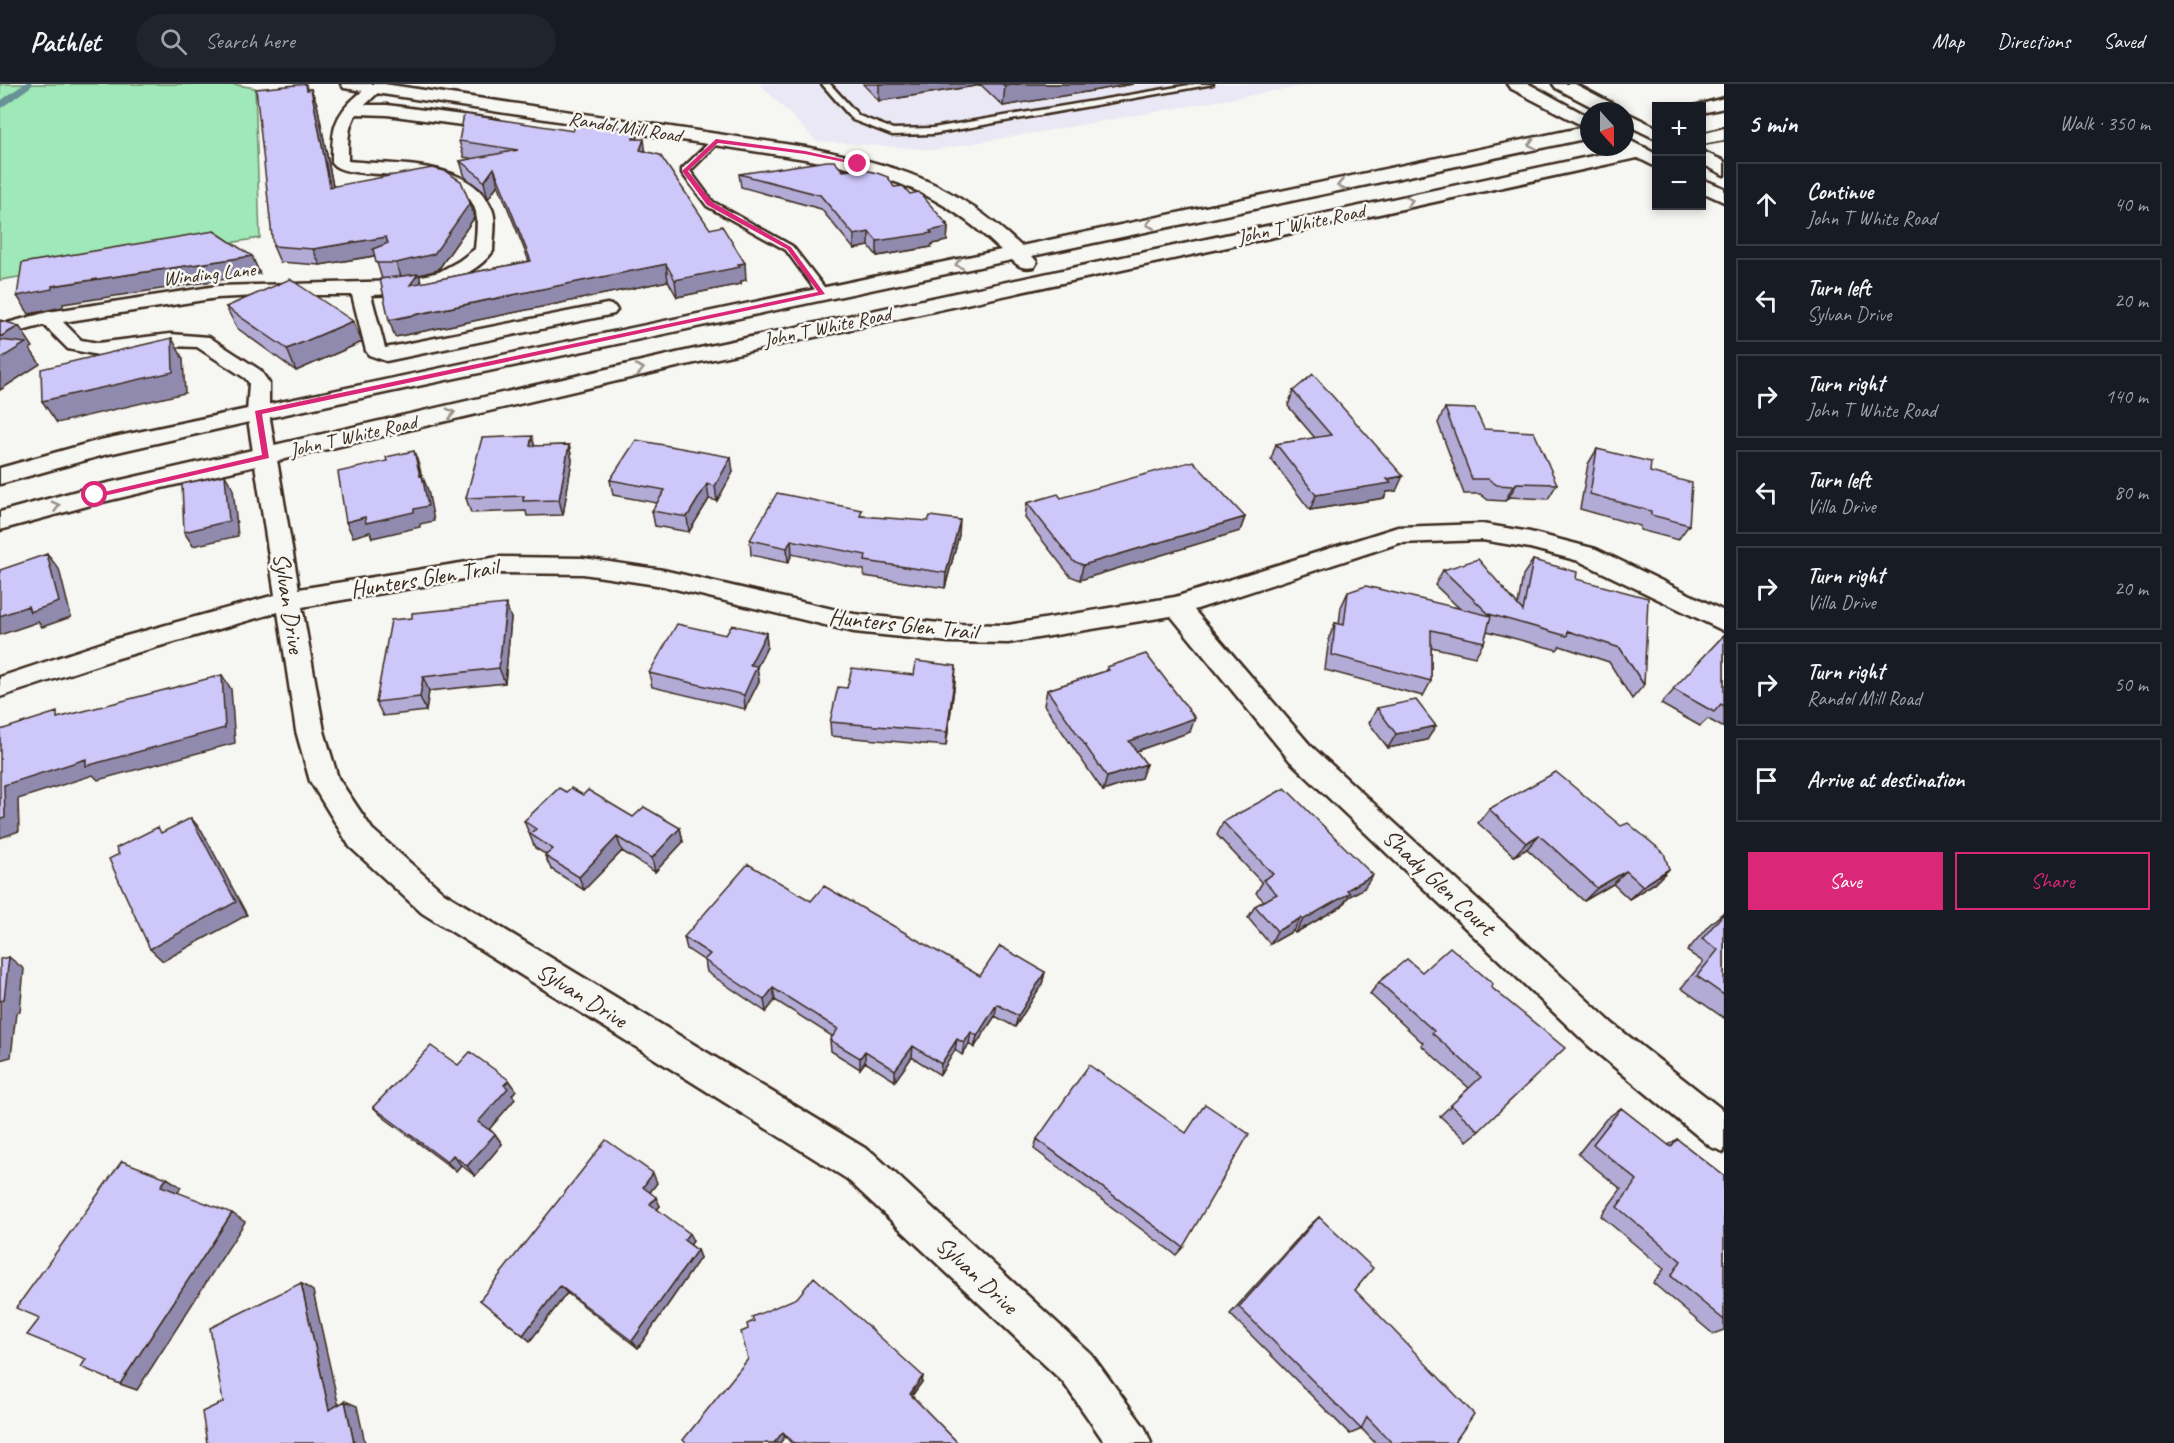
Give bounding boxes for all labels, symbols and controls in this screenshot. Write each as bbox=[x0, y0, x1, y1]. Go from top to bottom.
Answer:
search box bbox=[136, 14, 556, 68]
text: Pathlet bbox=[30, 24, 100, 59]
icon: search bbox=[157, 25, 190, 58]
text: Search here bbox=[205, 27, 295, 55]
text: Map bbox=[1932, 28, 1964, 54]
text: Directions bbox=[1997, 28, 2070, 54]
text: Saved bbox=[2103, 28, 2144, 54]
north arrow bbox=[1580, 102, 1634, 156]
map controls bbox=[1652, 102, 1706, 210]
button: + bbox=[1652, 102, 1706, 156]
street label: Randol Mill Road bbox=[567, 106, 686, 149]
text: 5 min bbox=[1748, 107, 1797, 140]
text: Walk · 350 m bbox=[2060, 111, 2150, 136]
one-way arrow bbox=[1527, 137, 1537, 150]
route end bbox=[844, 150, 870, 176]
button: − bbox=[1652, 156, 1706, 210]
one-way arrow bbox=[1336, 178, 1346, 191]
text: Continue bbox=[1807, 178, 1873, 206]
icon: ahead bbox=[1750, 188, 1783, 221]
text: 40 m bbox=[2114, 192, 2148, 217]
one-way arrow bbox=[1404, 195, 1414, 208]
street label: John T White Road bbox=[1234, 198, 1370, 250]
text: John T White Road bbox=[1807, 206, 1936, 231]
one-way arrow bbox=[1145, 217, 1155, 230]
street label: Winding Lane bbox=[162, 257, 258, 291]
one-way arrow bbox=[954, 257, 964, 270]
text: Turn left bbox=[1807, 274, 1871, 302]
icon: left bbox=[1750, 284, 1783, 317]
text: 20 m bbox=[2114, 288, 2148, 313]
street label: John T White Road bbox=[760, 301, 896, 353]
text: Sylvan Drive bbox=[1807, 302, 1891, 327]
one-way arrow bbox=[635, 363, 645, 376]
text: Turn right bbox=[1807, 370, 1884, 398]
icon: right bbox=[1750, 380, 1783, 413]
text: 140 m bbox=[2105, 384, 2148, 409]
text: John T White Road bbox=[1807, 398, 1936, 423]
one-way arrow bbox=[445, 408, 455, 421]
street label: John T White Road bbox=[286, 409, 422, 463]
text: Turn left bbox=[1807, 466, 1871, 494]
icon: left bbox=[1750, 476, 1783, 509]
text: 80 m bbox=[2114, 480, 2148, 505]
route start bbox=[81, 481, 107, 507]
text: Villa Drive bbox=[1807, 494, 1876, 519]
one-way arrow bbox=[51, 501, 61, 513]
street label: Sylvan Drive bbox=[266, 551, 312, 658]
street label: Hunters Glen Trail bbox=[348, 551, 504, 604]
text: Turn right bbox=[1807, 562, 1884, 590]
icon: right bbox=[1750, 572, 1783, 605]
text: 20 m bbox=[2114, 576, 2148, 601]
text: Villa Drive bbox=[1807, 590, 1876, 615]
street label: Hunters Glen Trail bbox=[827, 601, 983, 647]
text: Turn right bbox=[1807, 658, 1884, 686]
icon: right bbox=[1750, 668, 1783, 701]
text: 50 m bbox=[2114, 672, 2148, 697]
text: Randol Mill Road bbox=[1807, 686, 1921, 711]
icon: arrive bbox=[1750, 764, 1783, 797]
text: Arrive at destination bbox=[1807, 766, 1964, 794]
street label: Shady Glen Court bbox=[1376, 822, 1503, 943]
button: Save bbox=[1748, 852, 1943, 910]
button: Share bbox=[1955, 852, 2150, 910]
street label: Sylvan Drive bbox=[531, 955, 635, 1036]
street label: Sylvan Drive bbox=[930, 1229, 1026, 1322]

